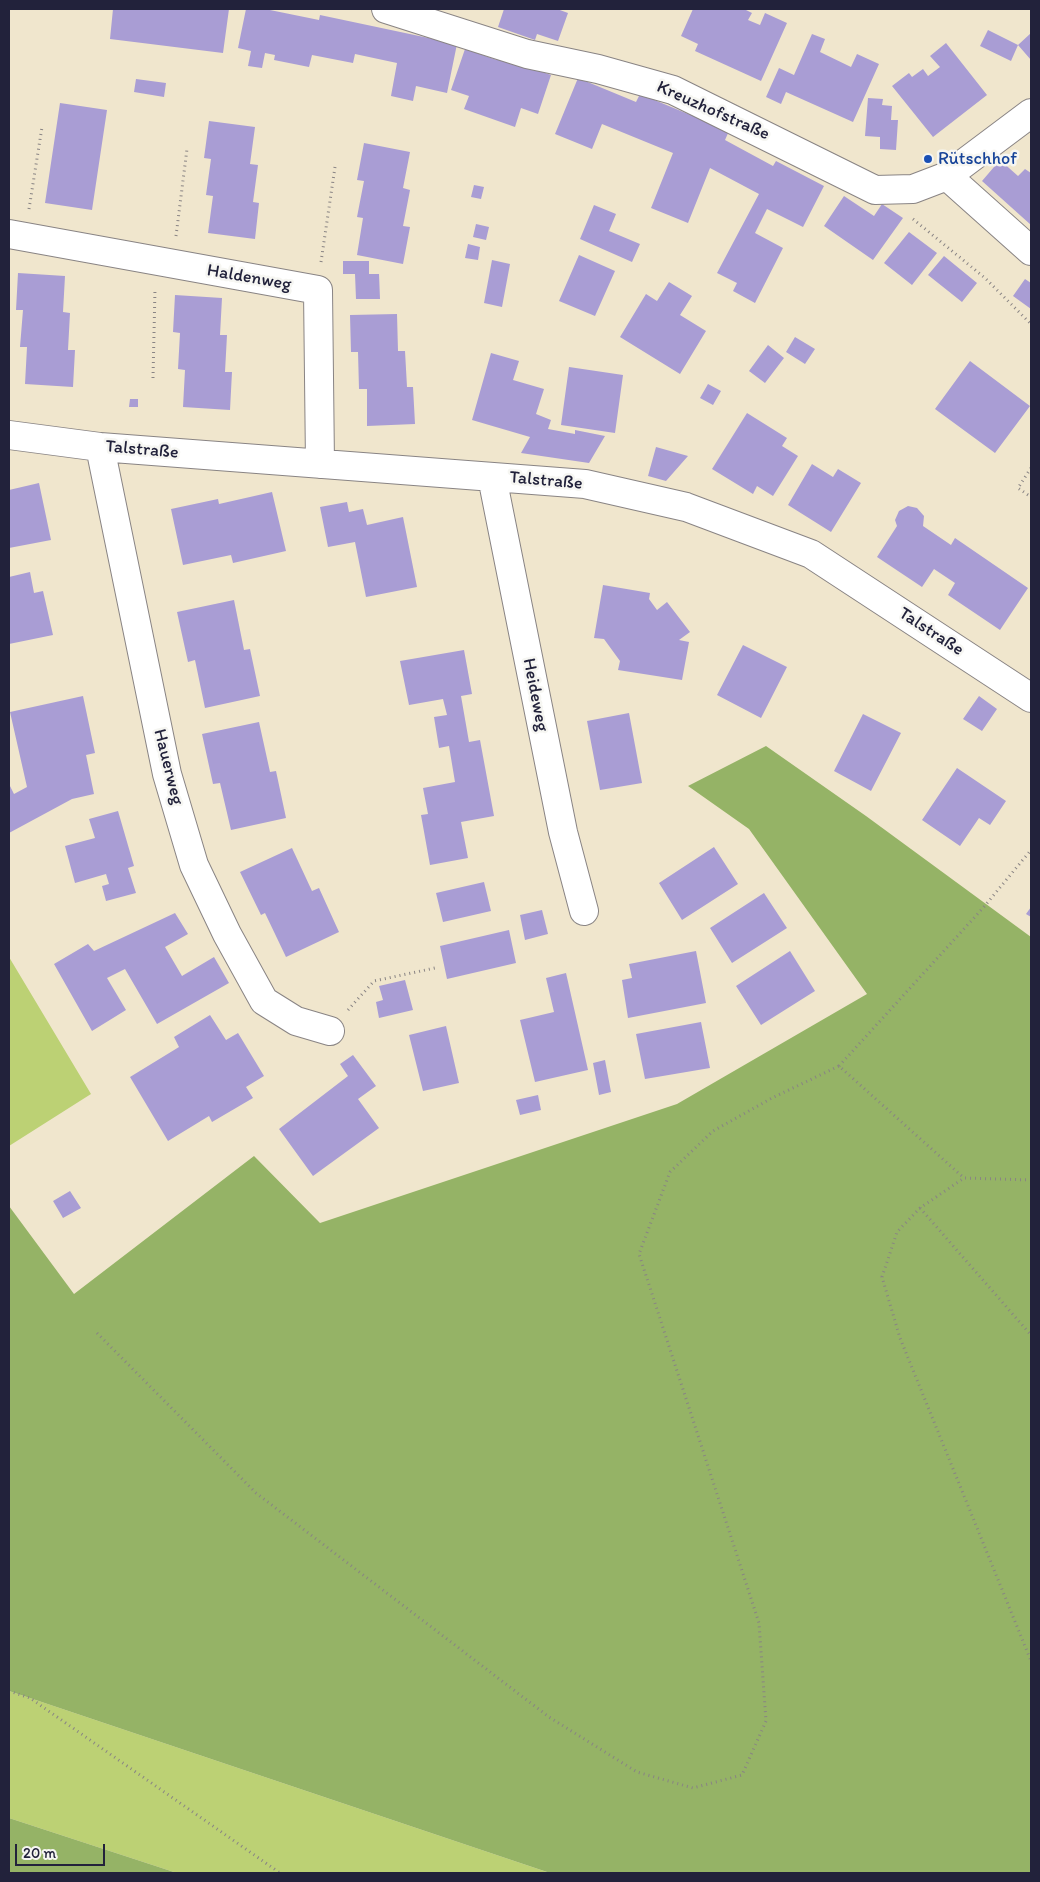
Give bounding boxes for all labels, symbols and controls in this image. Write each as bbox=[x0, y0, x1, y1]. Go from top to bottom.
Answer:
street label: Kreuzhofstraße bbox=[653, 76, 773, 146]
place label: Rütschhof bbox=[938, 148, 1017, 170]
marker: Rütschhof bbox=[922, 153, 934, 165]
street label: Haldenweg bbox=[205, 260, 293, 296]
street label: Talstraße bbox=[105, 436, 179, 464]
street label: Talstraße bbox=[509, 467, 583, 495]
street label: Talstraße bbox=[894, 603, 968, 661]
street label: Heideweg bbox=[517, 656, 553, 734]
street label: Hauerweg bbox=[148, 727, 188, 807]
scale bar bbox=[18, 1834, 108, 1866]
text: 20 m bbox=[23, 1844, 56, 1862]

